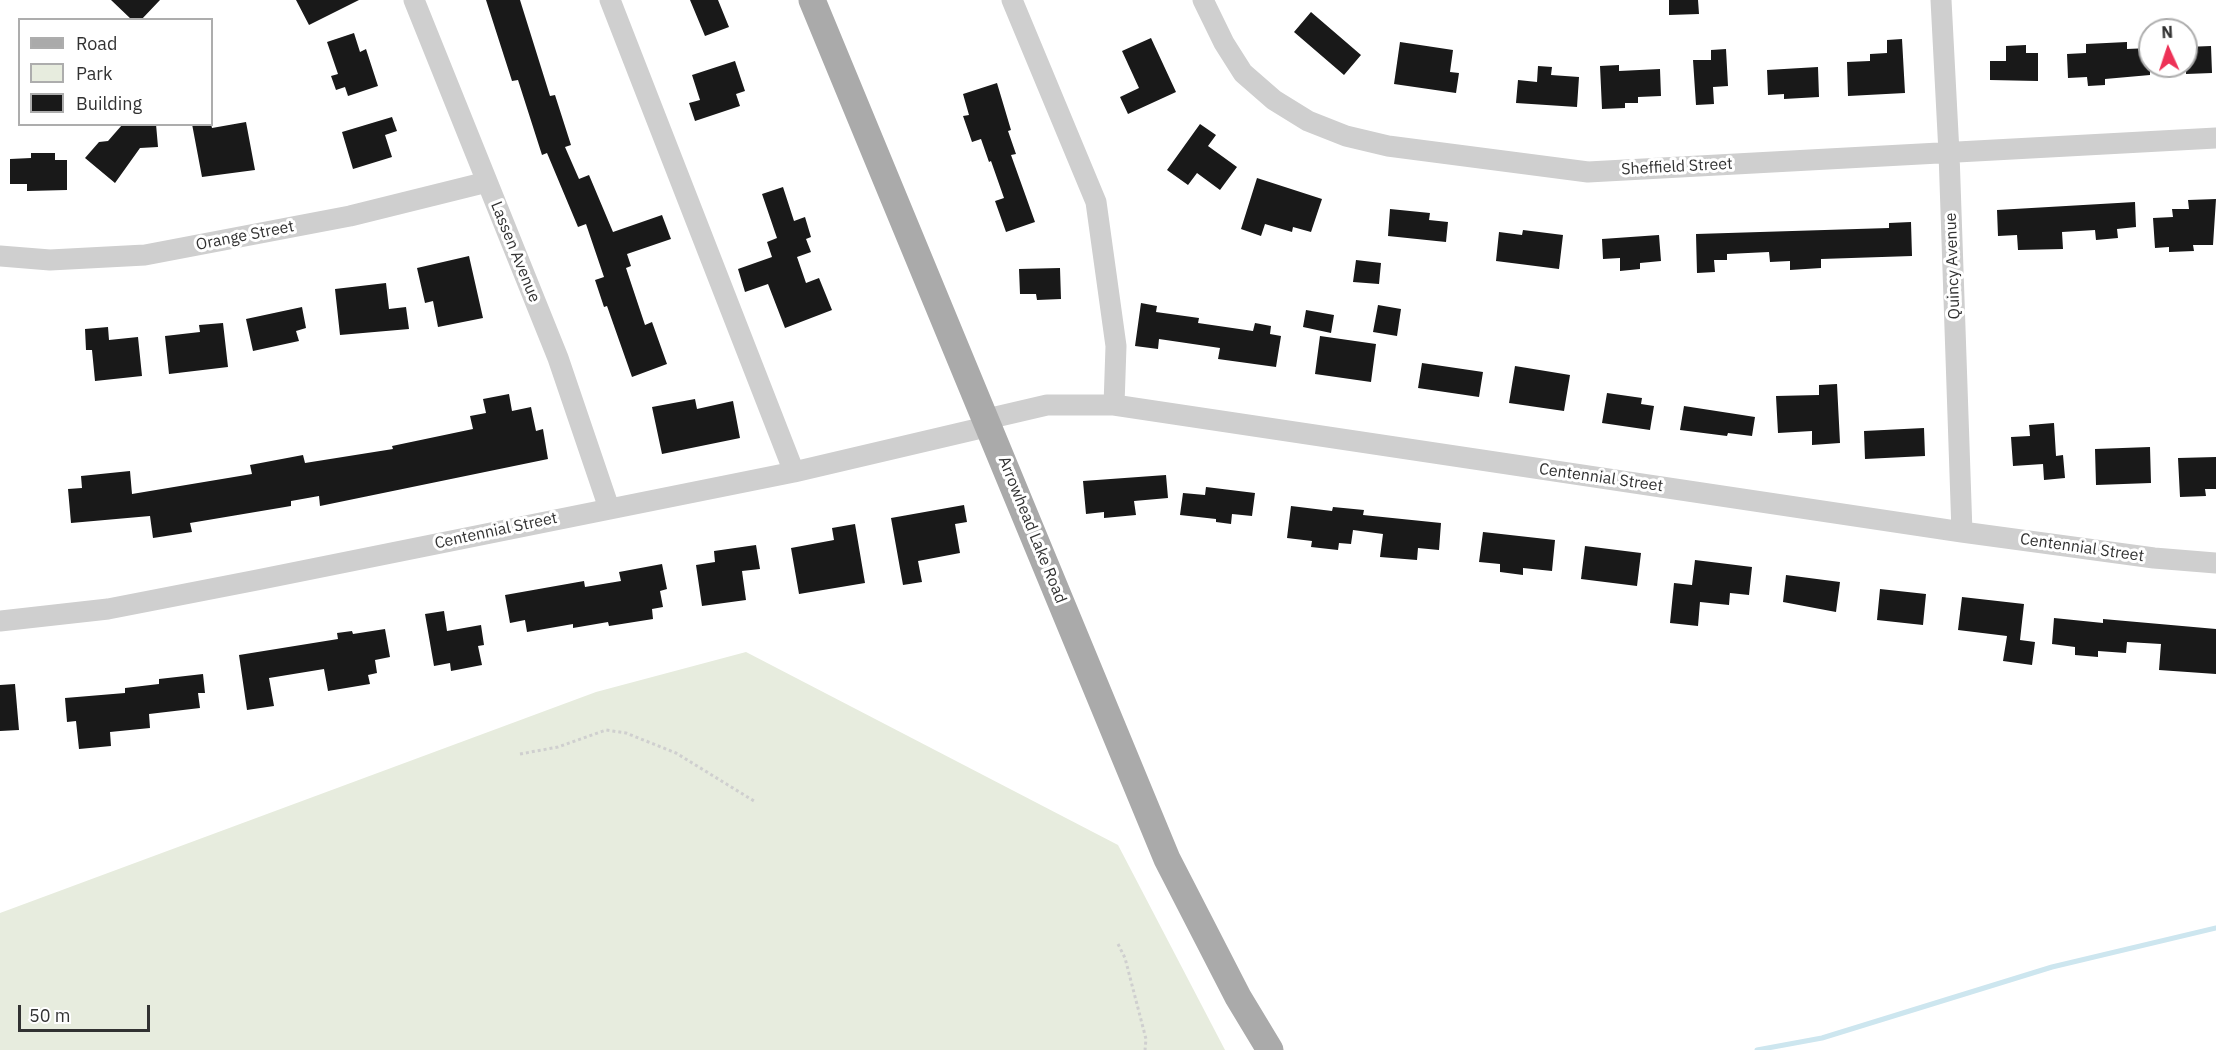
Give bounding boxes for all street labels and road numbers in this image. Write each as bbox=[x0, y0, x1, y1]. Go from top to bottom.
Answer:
street label: Sheffield Street bbox=[1621, 154, 1733, 180]
street label: Lassen Avenue bbox=[486, 199, 544, 305]
street label: Quincy Avenue bbox=[1942, 212, 1964, 320]
street label: Orange Street bbox=[194, 217, 296, 255]
street label: Arrowhead Lake Road bbox=[994, 454, 1070, 606]
street label: Centennial Street bbox=[1538, 460, 1664, 496]
street label: Centennial Street bbox=[433, 509, 559, 553]
street label: Centennial Street bbox=[2019, 530, 2145, 566]

